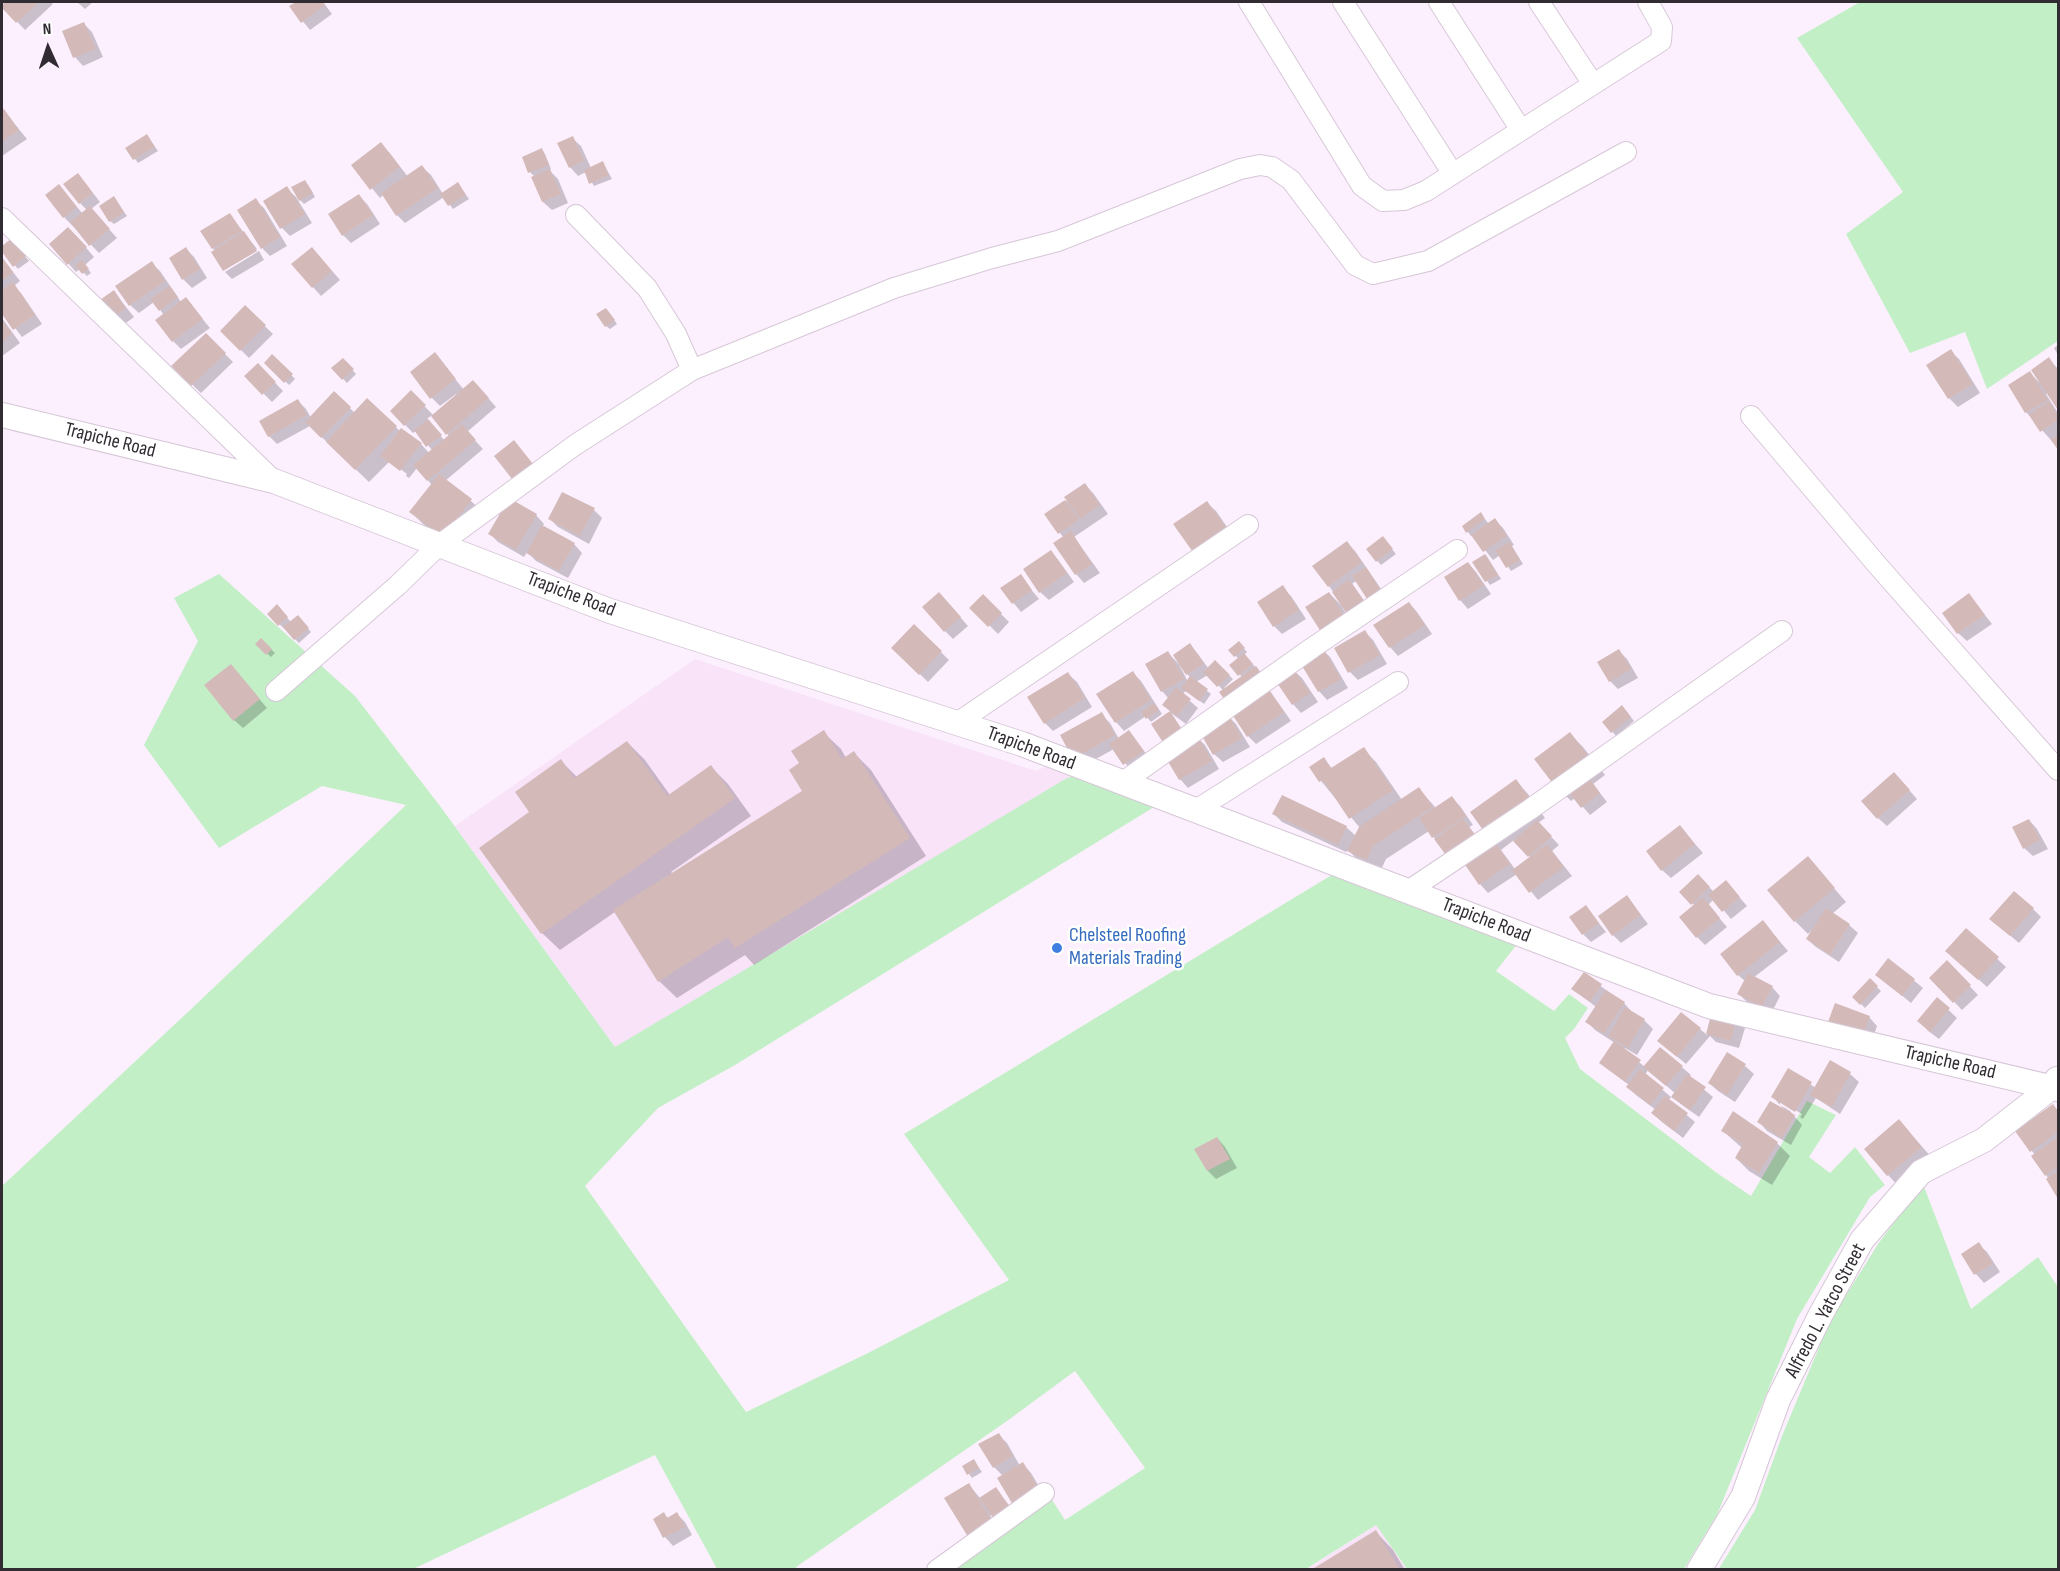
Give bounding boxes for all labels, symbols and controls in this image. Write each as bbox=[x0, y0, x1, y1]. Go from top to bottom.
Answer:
north arrow bbox=[18, 18, 78, 78]
text: N bbox=[42, 20, 52, 39]
street label: Trapiche Road bbox=[62, 418, 158, 464]
street label: Trapiche Road bbox=[523, 567, 619, 623]
street label: Trapiche Road bbox=[983, 722, 1079, 776]
street label: Trapiche Road bbox=[1438, 893, 1534, 949]
place label: Chelsteel Roofing Materials Trading bbox=[1069, 924, 1186, 971]
marker: Chelsteel Roofing Materials Trading bbox=[1050, 941, 1064, 955]
street label: Trapiche Road bbox=[1902, 1041, 1998, 1085]
street label: Alfredo L. Yatco Street bbox=[1781, 1240, 1871, 1382]

